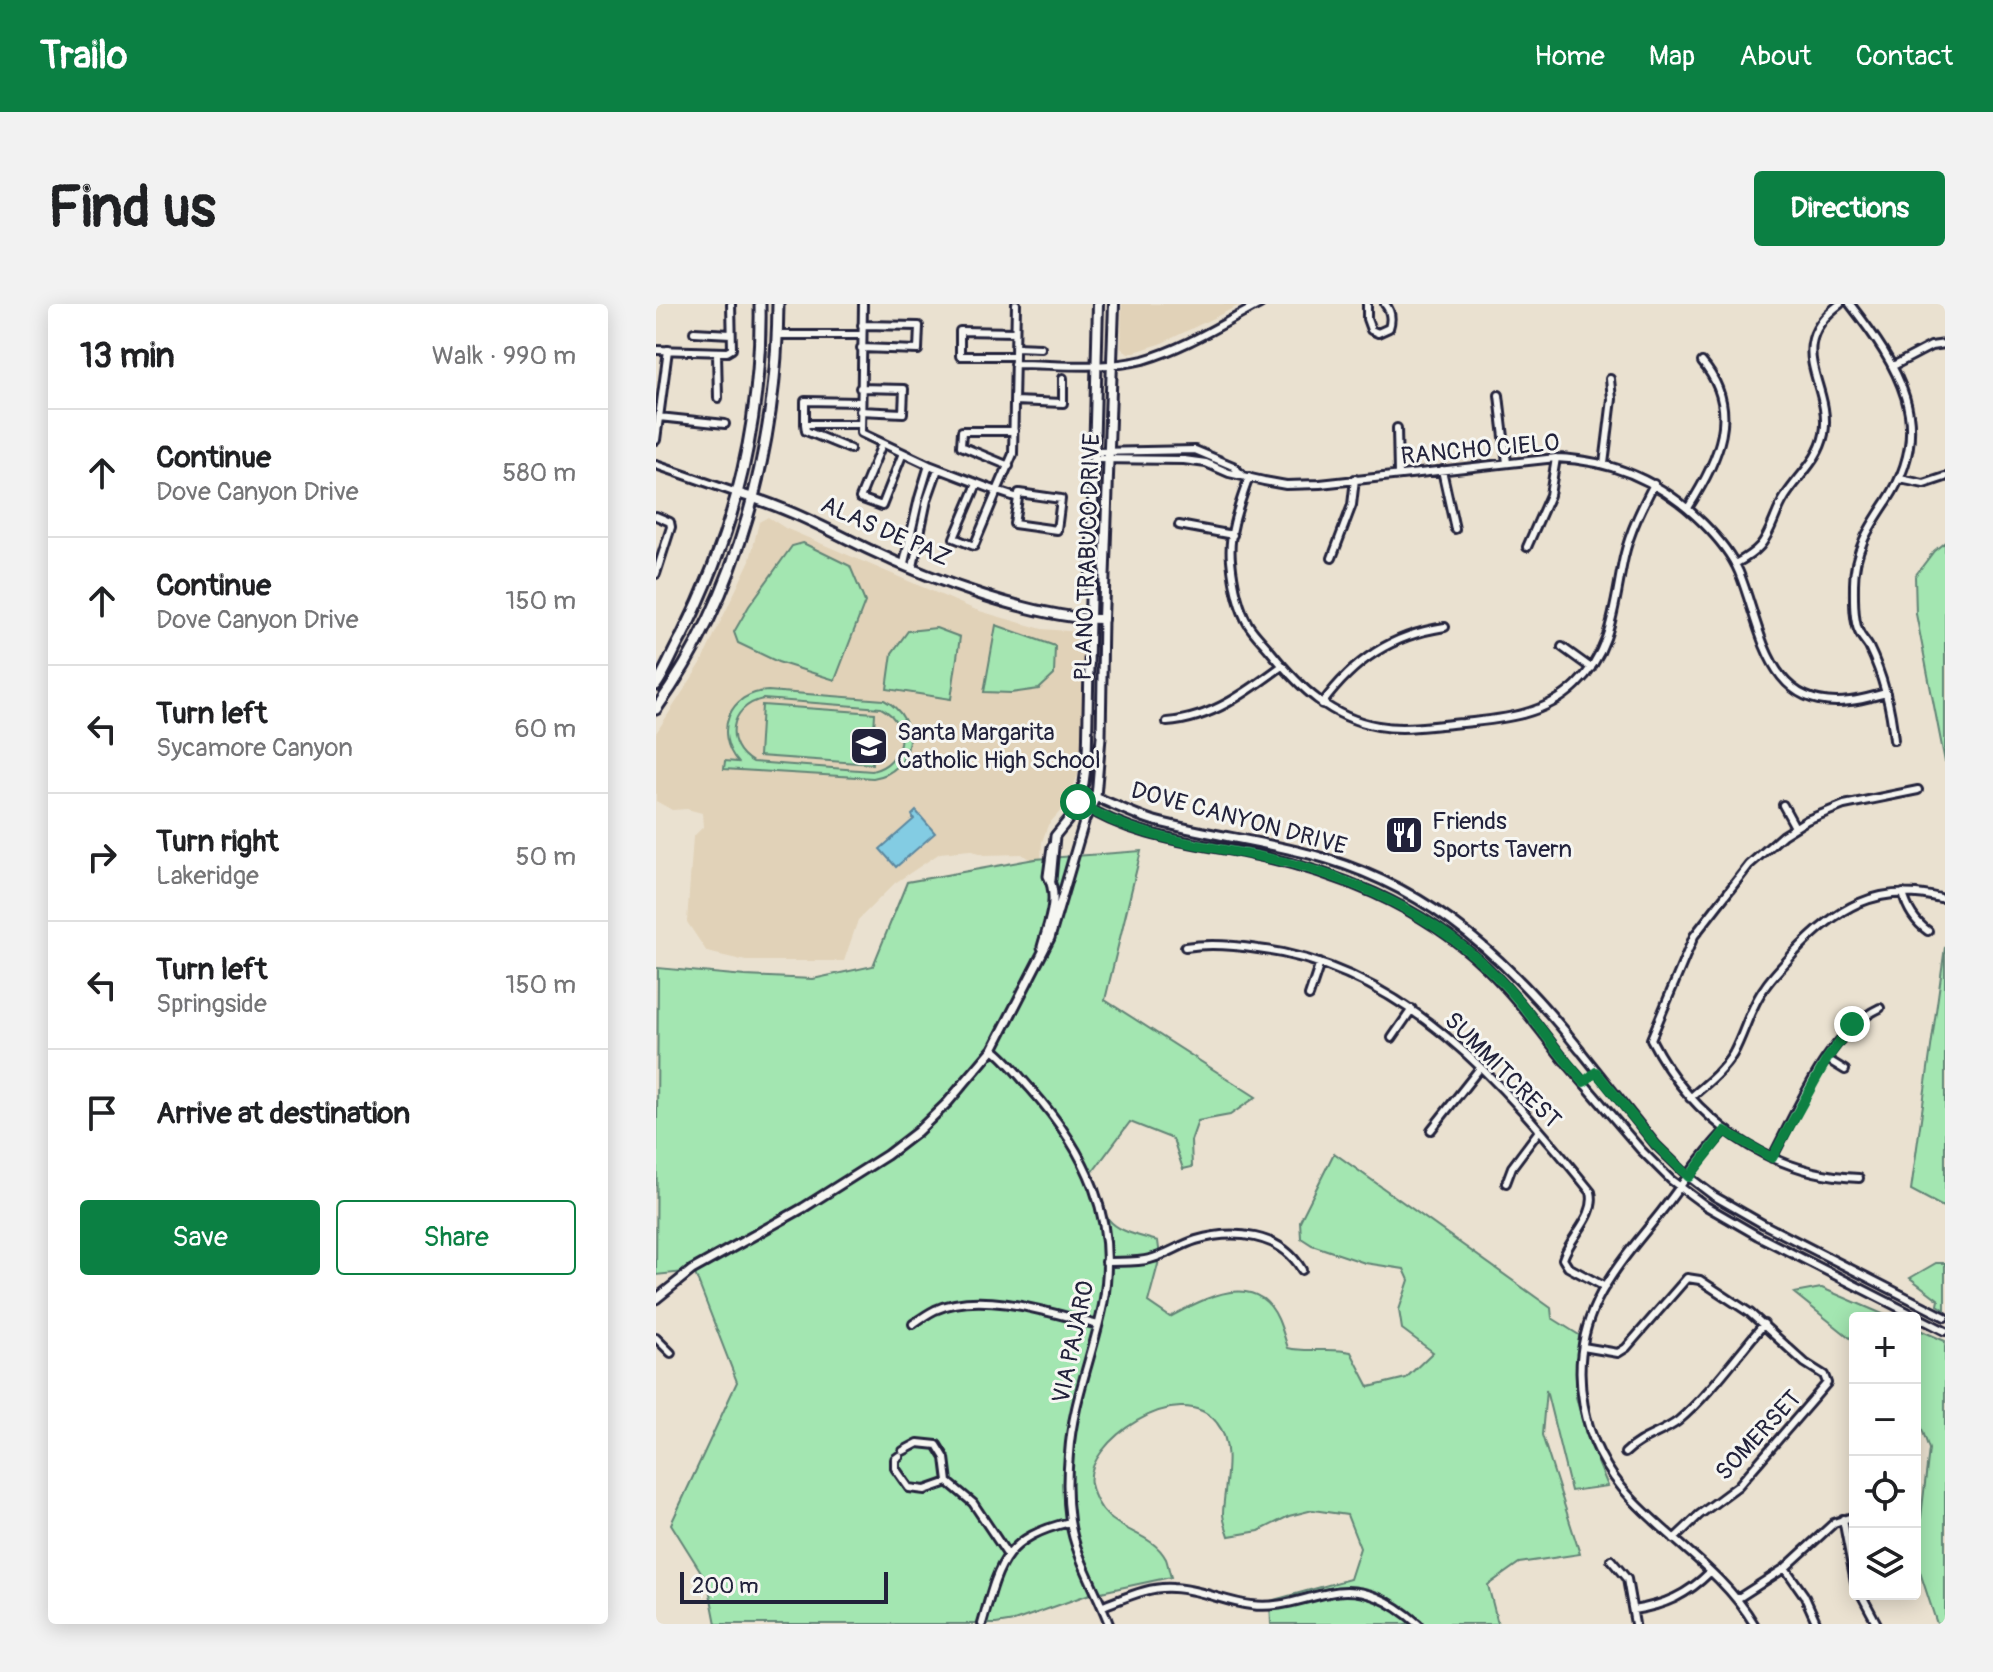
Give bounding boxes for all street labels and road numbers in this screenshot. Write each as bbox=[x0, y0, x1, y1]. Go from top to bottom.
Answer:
street label: RANCHO CIELO bbox=[1400, 428, 1560, 471]
street label: PLANO TRABUCO DRIVE bbox=[1069, 433, 1106, 681]
street label: ALAS DE PAZ bbox=[816, 490, 955, 573]
street label: DOVE CANYON DRIVE bbox=[1128, 776, 1350, 861]
street label: SUMMITCREST bbox=[1438, 1006, 1567, 1135]
street label: VIA PAJARO bbox=[1046, 1278, 1101, 1406]
street label: SOMERSET bbox=[1709, 1384, 1807, 1486]

